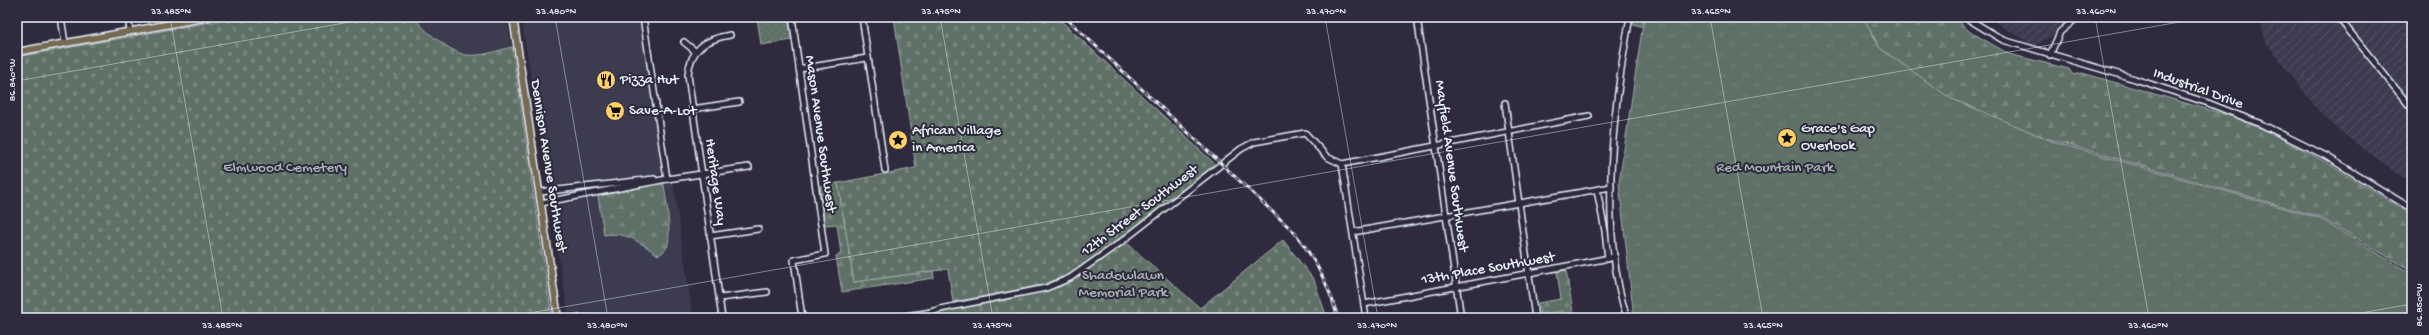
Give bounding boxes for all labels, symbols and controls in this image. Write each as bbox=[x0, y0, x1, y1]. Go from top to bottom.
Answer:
text: 33.485°N bbox=[150, 6, 191, 18]
text: 33.480°N bbox=[535, 6, 577, 18]
text: 33.475°N bbox=[920, 6, 961, 18]
text: 33.470°N bbox=[1305, 6, 1347, 18]
text: 33.465°N bbox=[1690, 6, 1731, 18]
text: 33.460°N bbox=[2075, 6, 2116, 18]
street label: Mason Avenue Southwest bbox=[800, 54, 840, 216]
text: 86.840°W bbox=[7, 58, 19, 101]
street label: Industrial Drive bbox=[2150, 64, 2246, 114]
restaurant icon: Pizza Hut bbox=[595, 69, 617, 91]
place label: Pizza Hut bbox=[619, 71, 680, 89]
street label: Dennison Avenue Southwest bbox=[525, 77, 571, 256]
street label: Mayfield Avenue Southwest bbox=[1430, 79, 1472, 255]
supermarket icon: Save-A-Lot bbox=[604, 100, 626, 122]
place label: Save-A-Lot bbox=[629, 102, 698, 120]
place label: Grace's Gap Overlook bbox=[1801, 120, 1876, 155]
place label: African Village in America bbox=[912, 122, 1001, 157]
place icon: Grace's Gap Overlook bbox=[1776, 127, 1798, 149]
place icon: African Village in America bbox=[887, 129, 909, 151]
street label: Heritage Way bbox=[700, 137, 730, 227]
park label: Elmwood Cemetery bbox=[223, 159, 347, 177]
park label: Red Mountain Park bbox=[1716, 159, 1835, 177]
street label: 12th Street Southwest bbox=[1077, 160, 1203, 261]
street label: 13th Place Southwest bbox=[1419, 248, 1558, 290]
park label: Shadowlawn Memorial Park bbox=[1079, 267, 1169, 302]
text: 86.850°W bbox=[2414, 283, 2426, 327]
text: 33.485°N bbox=[201, 320, 242, 332]
text: 33.480°N bbox=[586, 320, 628, 332]
text: 33.475°N bbox=[971, 320, 1012, 332]
text: 33.470°N bbox=[1356, 320, 1398, 332]
text: 33.465°N bbox=[1742, 320, 1783, 332]
text: 33.460°N bbox=[2127, 320, 2168, 332]

